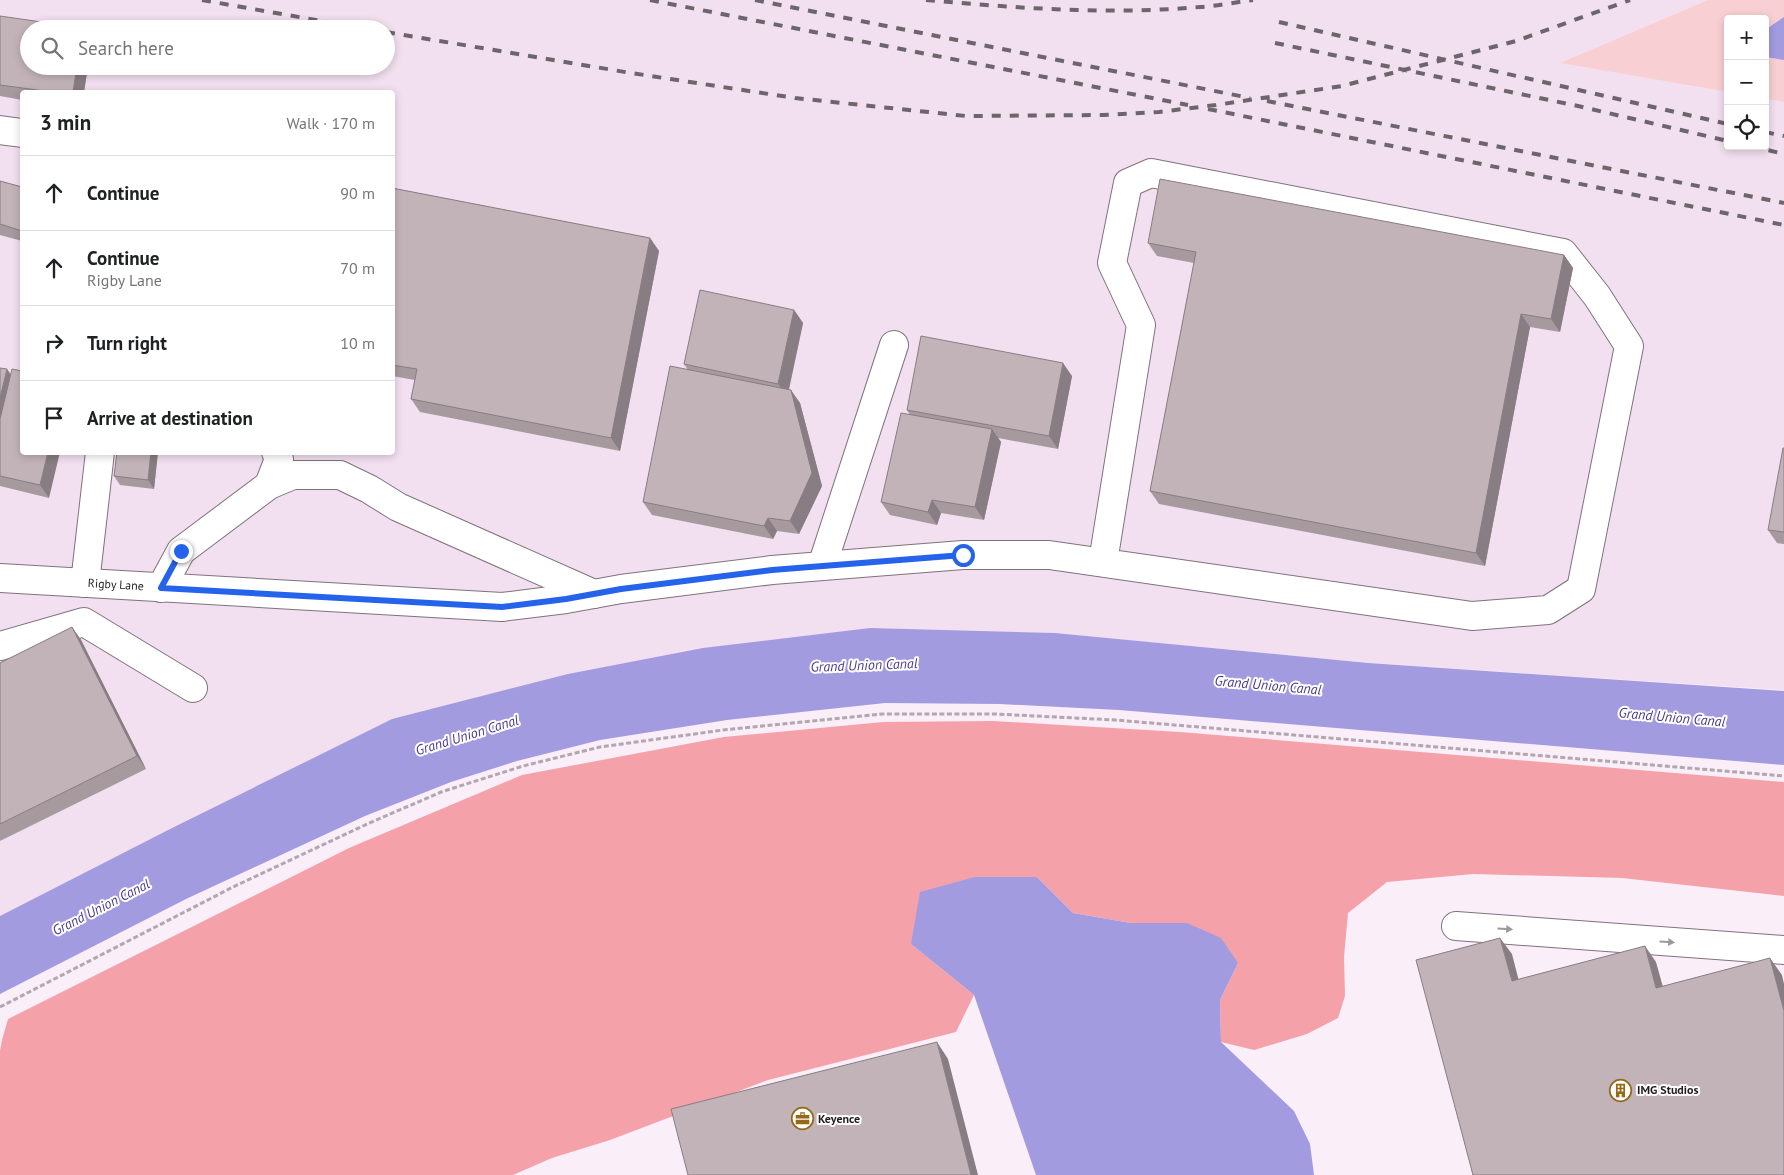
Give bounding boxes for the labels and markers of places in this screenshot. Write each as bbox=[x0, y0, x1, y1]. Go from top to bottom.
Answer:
building icon: IMG Studios bbox=[1609, 1078, 1633, 1102]
place label: IMG Studios bbox=[1637, 1082, 1699, 1097]
office icon: Keyence bbox=[790, 1107, 814, 1131]
place label: Keyence bbox=[818, 1111, 860, 1126]

